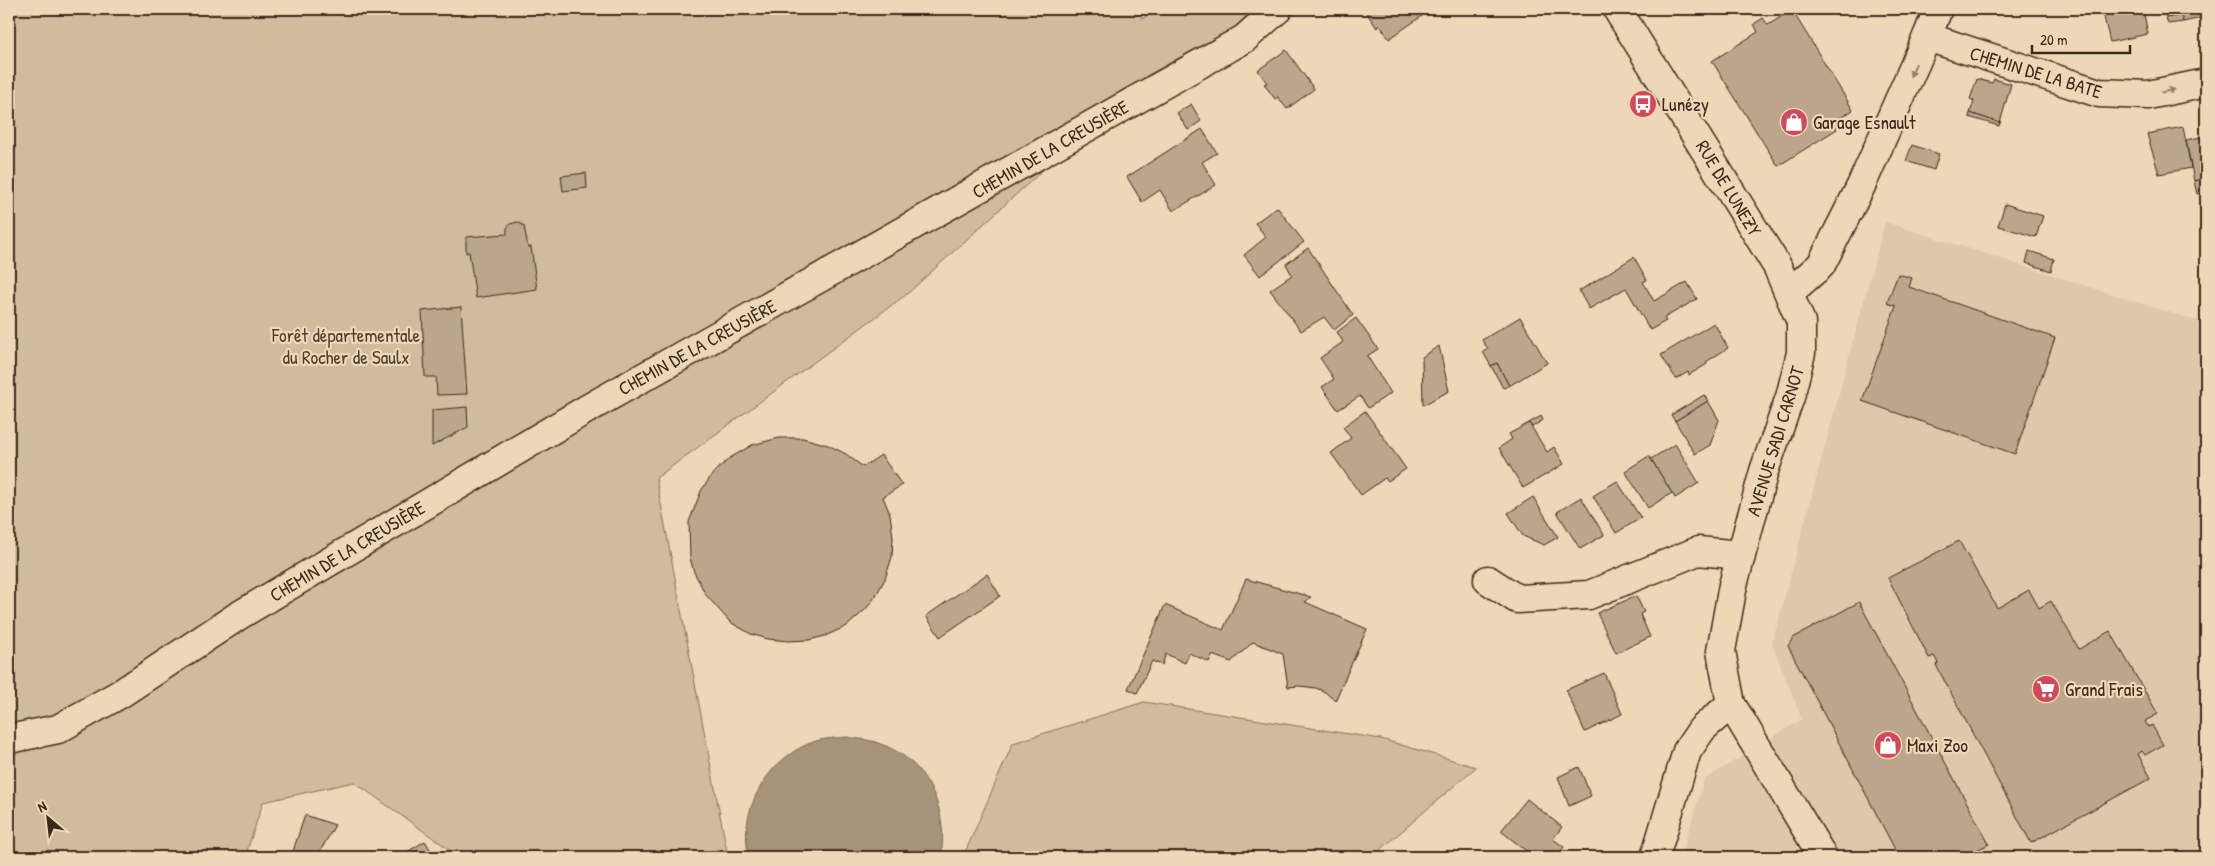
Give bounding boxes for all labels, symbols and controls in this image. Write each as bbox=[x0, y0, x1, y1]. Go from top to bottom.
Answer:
scale bar bbox=[2032, 22, 2130, 54]
text: 20 m bbox=[2040, 29, 2067, 50]
street label: CHEMIN DE LA BATE bbox=[1967, 40, 2106, 105]
one-way arrow bbox=[1908, 63, 1916, 77]
one-way arrow bbox=[2160, 87, 2175, 95]
bus stop icon: Lunézy bbox=[1628, 89, 1658, 119]
place label: Lunézy bbox=[1662, 91, 1709, 117]
street label: CHEMIN DE LA CREUSIÈRE bbox=[967, 93, 1134, 204]
shop icon: Garage Esnault bbox=[1779, 107, 1809, 137]
place label: Garage Esnault bbox=[1813, 109, 1916, 135]
street label: RUE DE LUNEZY bbox=[1690, 135, 1768, 241]
street label: CHEMIN DE LA CREUSIÈRE bbox=[613, 292, 781, 401]
park label: Forêt départementale du Rocher de Saulx bbox=[271, 322, 421, 370]
street label: AVENUE SADI CARNOT bbox=[1740, 362, 1810, 519]
street label: CHEMIN DE LA CREUSIÈRE bbox=[264, 494, 430, 608]
supermarket icon: Grand Frais bbox=[2031, 674, 2061, 704]
place label: Grand Frais bbox=[2065, 676, 2143, 702]
shop icon: Maxi Zoo bbox=[1873, 730, 1903, 760]
place label: Maxi Zoo bbox=[1907, 732, 1968, 758]
north arrow bbox=[22, 794, 72, 844]
text: N bbox=[34, 796, 50, 816]

